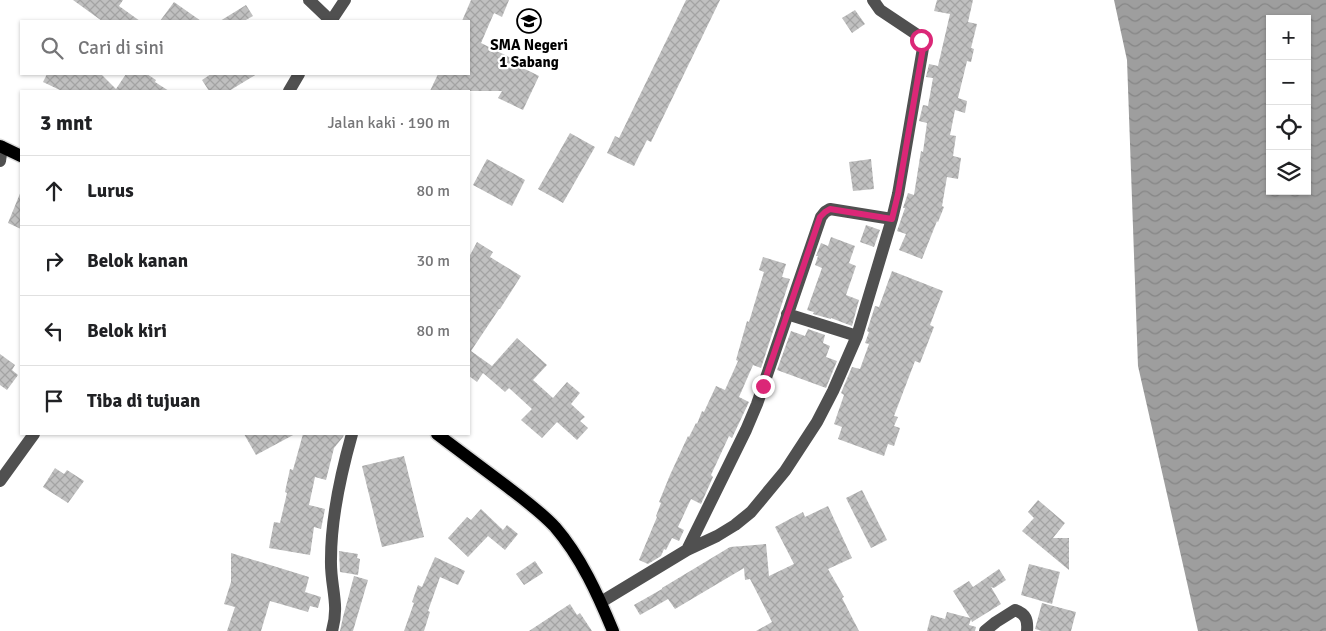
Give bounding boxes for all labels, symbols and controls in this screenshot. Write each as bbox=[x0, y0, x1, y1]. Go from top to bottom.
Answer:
school or university icon: SMA Negeri 1 Sabang bbox=[516, 8, 542, 34]
map controls bbox=[1266, 15, 1311, 195]
button: + bbox=[1266, 15, 1311, 60]
search box bbox=[20, 20, 470, 75]
route start bbox=[910, 29, 933, 52]
icon: search bbox=[38, 34, 66, 62]
text: Cari di sini bbox=[78, 36, 164, 60]
place label: SMA Negeri 1 Sabang bbox=[490, 36, 568, 71]
button: − bbox=[1266, 60, 1311, 105]
button: locate bbox=[1266, 105, 1311, 150]
text: 3 mnt bbox=[40, 110, 92, 136]
text: Jalan kaki · 190 m bbox=[328, 113, 450, 133]
button: layers bbox=[1266, 150, 1311, 195]
icon: ahead bbox=[40, 177, 68, 205]
text: Lurus bbox=[87, 179, 134, 203]
text: 80 m bbox=[416, 181, 450, 201]
icon: right bbox=[40, 247, 68, 275]
text: Belok kanan bbox=[87, 249, 188, 273]
text: 30 m bbox=[416, 251, 450, 271]
icon: left bbox=[40, 317, 68, 345]
text: Belok kiri bbox=[87, 319, 167, 343]
text: 80 m bbox=[416, 321, 450, 341]
route end bbox=[752, 375, 775, 398]
icon: arrive bbox=[40, 387, 68, 415]
text: Tiba di tujuan bbox=[87, 389, 200, 413]

